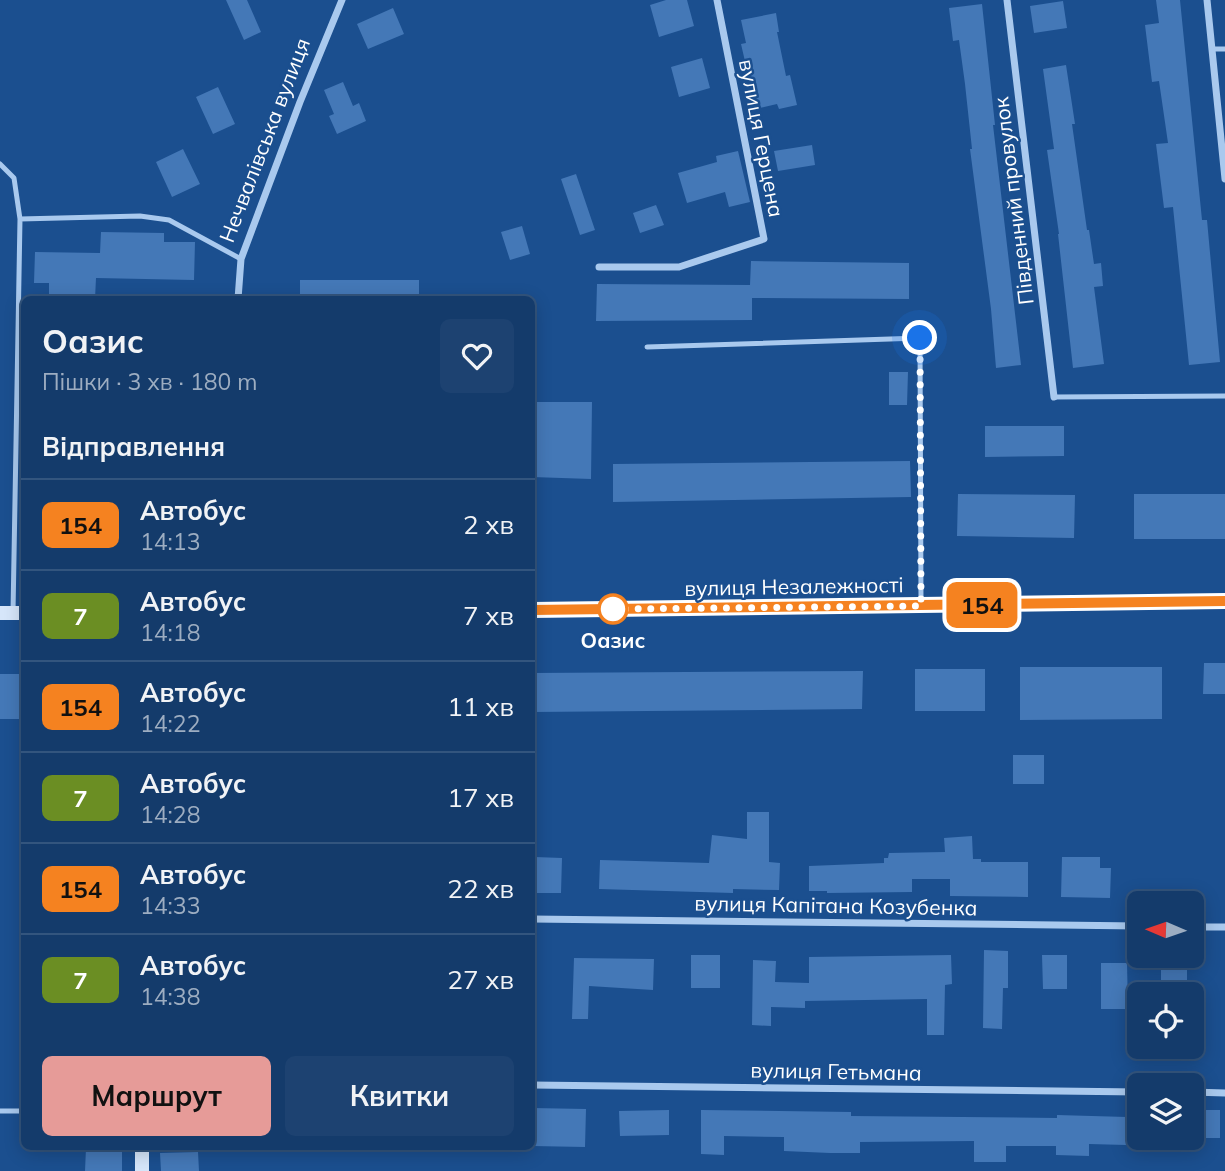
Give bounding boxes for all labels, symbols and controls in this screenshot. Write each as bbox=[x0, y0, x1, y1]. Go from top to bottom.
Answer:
street label: Нечвалівська вулиця bbox=[213, 34, 315, 246]
street label: вулиця Герцена bbox=[734, 57, 790, 219]
street label: Південний провулок bbox=[987, 95, 1039, 306]
button: heart bbox=[440, 319, 514, 393]
text: Оазис bbox=[42, 320, 144, 361]
your location bbox=[902, 320, 937, 355]
text: Пішки · 3 хв · 180 m bbox=[42, 367, 258, 396]
text: Відправлення bbox=[42, 430, 225, 463]
text: Автобус bbox=[140, 494, 246, 527]
text: 2 хв bbox=[463, 508, 514, 541]
text: 154 bbox=[59, 510, 102, 540]
text: 14:13 bbox=[140, 527, 200, 556]
street label: вулиця Незалежності bbox=[684, 571, 904, 601]
line badge: 154 bbox=[942, 582, 1022, 628]
text: Автобус bbox=[140, 585, 246, 618]
text: 154 bbox=[960, 590, 1004, 620]
marker: Оазис bbox=[598, 594, 628, 624]
text: 7 хв bbox=[463, 599, 514, 632]
text: 7 bbox=[73, 601, 88, 631]
text: 14:18 bbox=[140, 618, 200, 647]
place label: Оазис bbox=[581, 627, 646, 653]
text: Автобус bbox=[140, 676, 246, 709]
text: 11 хв bbox=[447, 690, 514, 723]
text: 154 bbox=[59, 692, 102, 722]
text: 14:22 bbox=[140, 709, 200, 738]
text: Автобус bbox=[140, 767, 246, 800]
text: 17 хв bbox=[447, 781, 514, 814]
text: 7 bbox=[73, 783, 88, 813]
text: 14:28 bbox=[140, 800, 200, 829]
text: Автобус bbox=[140, 858, 246, 891]
text: 22 хв bbox=[447, 872, 514, 905]
text: 154 bbox=[59, 874, 102, 904]
street label: вулиця Капітана Козубенка bbox=[694, 890, 978, 920]
text: 14:33 bbox=[140, 891, 200, 920]
north arrow bbox=[1127, 891, 1204, 968]
map controls bbox=[1127, 891, 1204, 1150]
text: Автобус bbox=[140, 949, 246, 982]
text: 27 хв bbox=[447, 963, 514, 996]
text: 7 bbox=[73, 965, 88, 995]
text: 14:38 bbox=[140, 982, 200, 1011]
button: locate bbox=[1127, 982, 1204, 1059]
button: Маршрут bbox=[42, 1056, 271, 1136]
button: Квитки bbox=[285, 1056, 514, 1136]
street label: вулиця Гетьмана bbox=[750, 1057, 922, 1085]
button: layers bbox=[1127, 1073, 1204, 1150]

